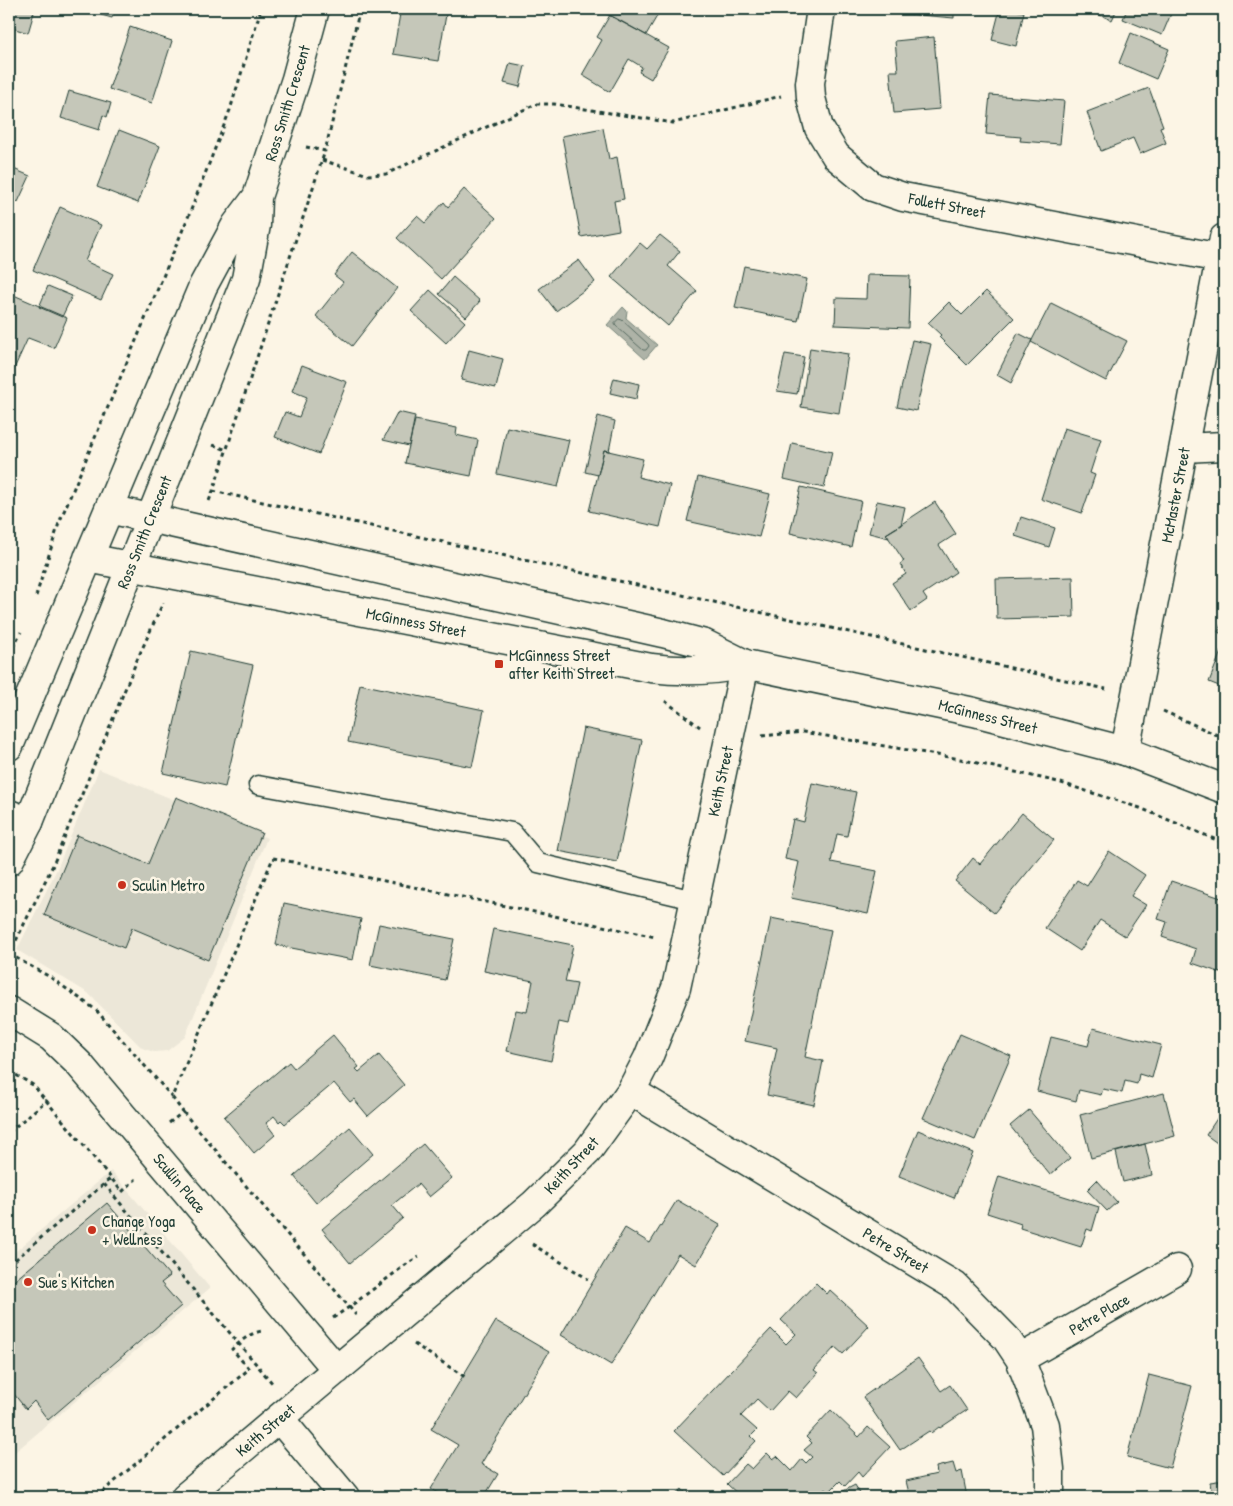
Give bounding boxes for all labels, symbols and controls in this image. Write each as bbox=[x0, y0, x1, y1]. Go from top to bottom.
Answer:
street label: Ross Smith Crescent bbox=[259, 42, 315, 164]
street label: Follett Street bbox=[906, 187, 988, 223]
street label: McMaster Street bbox=[1155, 445, 1195, 545]
street label: Ross Smith Crescent bbox=[111, 472, 177, 592]
street label: McGinness Street bbox=[364, 602, 468, 643]
place label: McGinness Street after Keith Street bbox=[509, 644, 615, 684]
marker: McGinness Street after Keith Street bbox=[493, 658, 505, 670]
street label: McGinness Street bbox=[936, 693, 1040, 739]
street label: Keith Street bbox=[702, 743, 738, 818]
place label: Sculin Metro bbox=[132, 874, 205, 896]
marker: Sculin Metro bbox=[116, 879, 128, 891]
street label: Keith Street bbox=[539, 1131, 604, 1199]
street label: Scullin Place bbox=[148, 1148, 212, 1218]
place label: Change Yoga + Wellness bbox=[102, 1210, 175, 1250]
street label: Petre Street bbox=[859, 1222, 933, 1278]
marker: Change Yoga + Wellness bbox=[86, 1224, 98, 1236]
place label: Sue's Kitchen bbox=[38, 1271, 115, 1293]
marker: Sue's Kitchen bbox=[22, 1276, 34, 1288]
street label: Petre Place bbox=[1065, 1288, 1134, 1340]
street label: Keith Street bbox=[231, 1398, 300, 1461]

